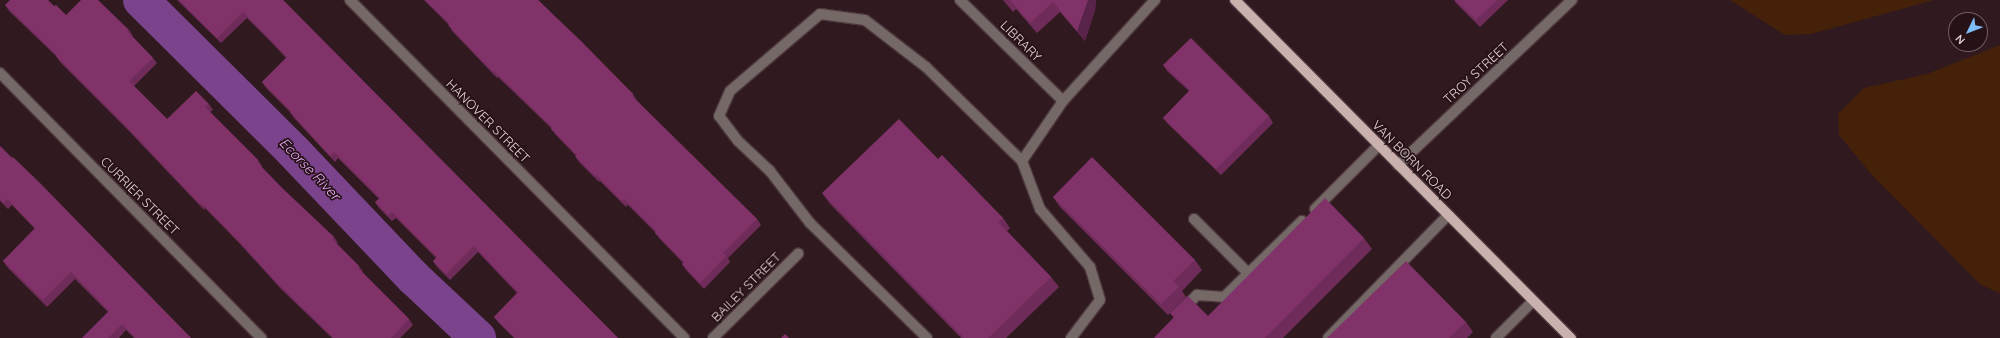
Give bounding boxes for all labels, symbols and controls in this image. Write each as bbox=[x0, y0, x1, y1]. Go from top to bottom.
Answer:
north arrow bbox=[1948, 12, 1988, 52]
street label: LIBRARY bbox=[997, 17, 1045, 65]
text: N bbox=[1952, 32, 1968, 47]
street label: TROY STREET bbox=[1440, 39, 1512, 107]
street label: HANOVER STREET bbox=[443, 76, 533, 166]
street label: VAN BORN ROAD bbox=[1369, 117, 1455, 203]
water label: Ecorse River bbox=[276, 134, 344, 204]
street label: CURRIER STREET bbox=[98, 154, 182, 238]
street label: BAILEY STREET bbox=[708, 249, 784, 325]

